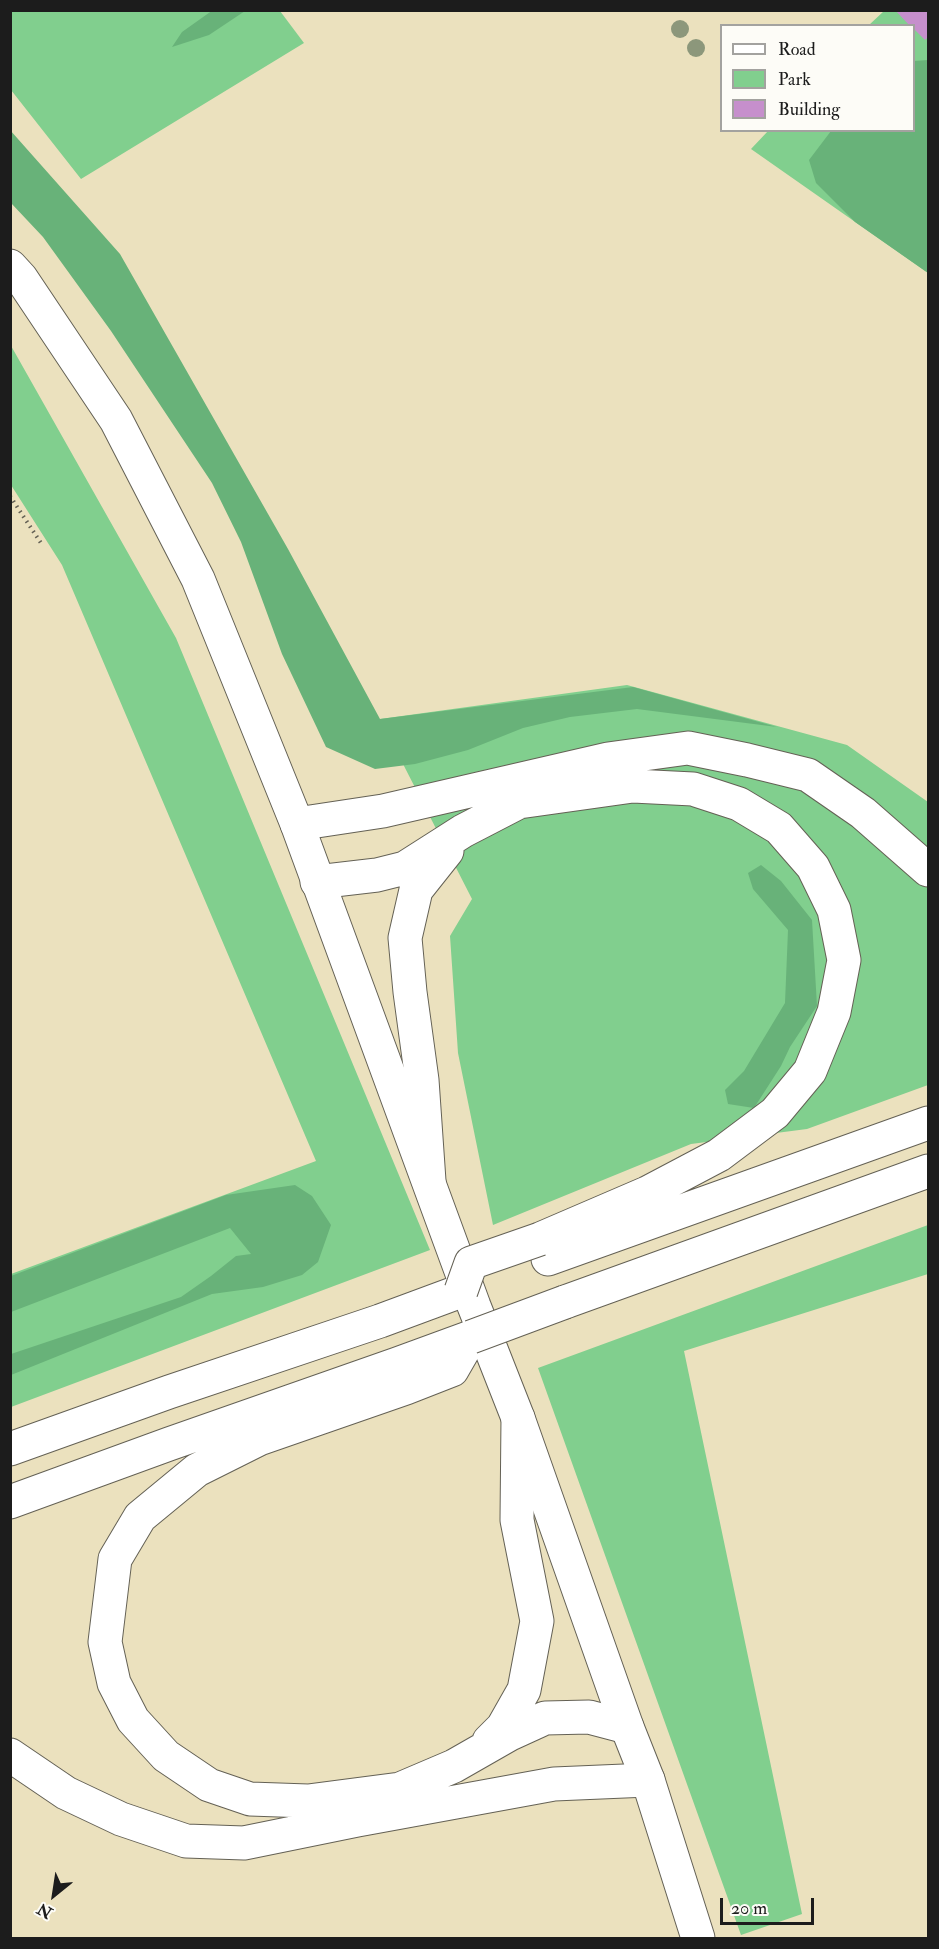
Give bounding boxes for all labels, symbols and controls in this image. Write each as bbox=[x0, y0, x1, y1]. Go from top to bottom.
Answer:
legend bbox=[720, 24, 915, 132]
text: Road bbox=[778, 38, 816, 61]
text: Park bbox=[778, 68, 811, 91]
text: Building bbox=[778, 98, 840, 121]
north arrow bbox=[24, 1865, 84, 1925]
scale bar bbox=[723, 1886, 818, 1924]
text: 20 m bbox=[731, 1897, 767, 1920]
text: N bbox=[34, 1898, 56, 1923]

